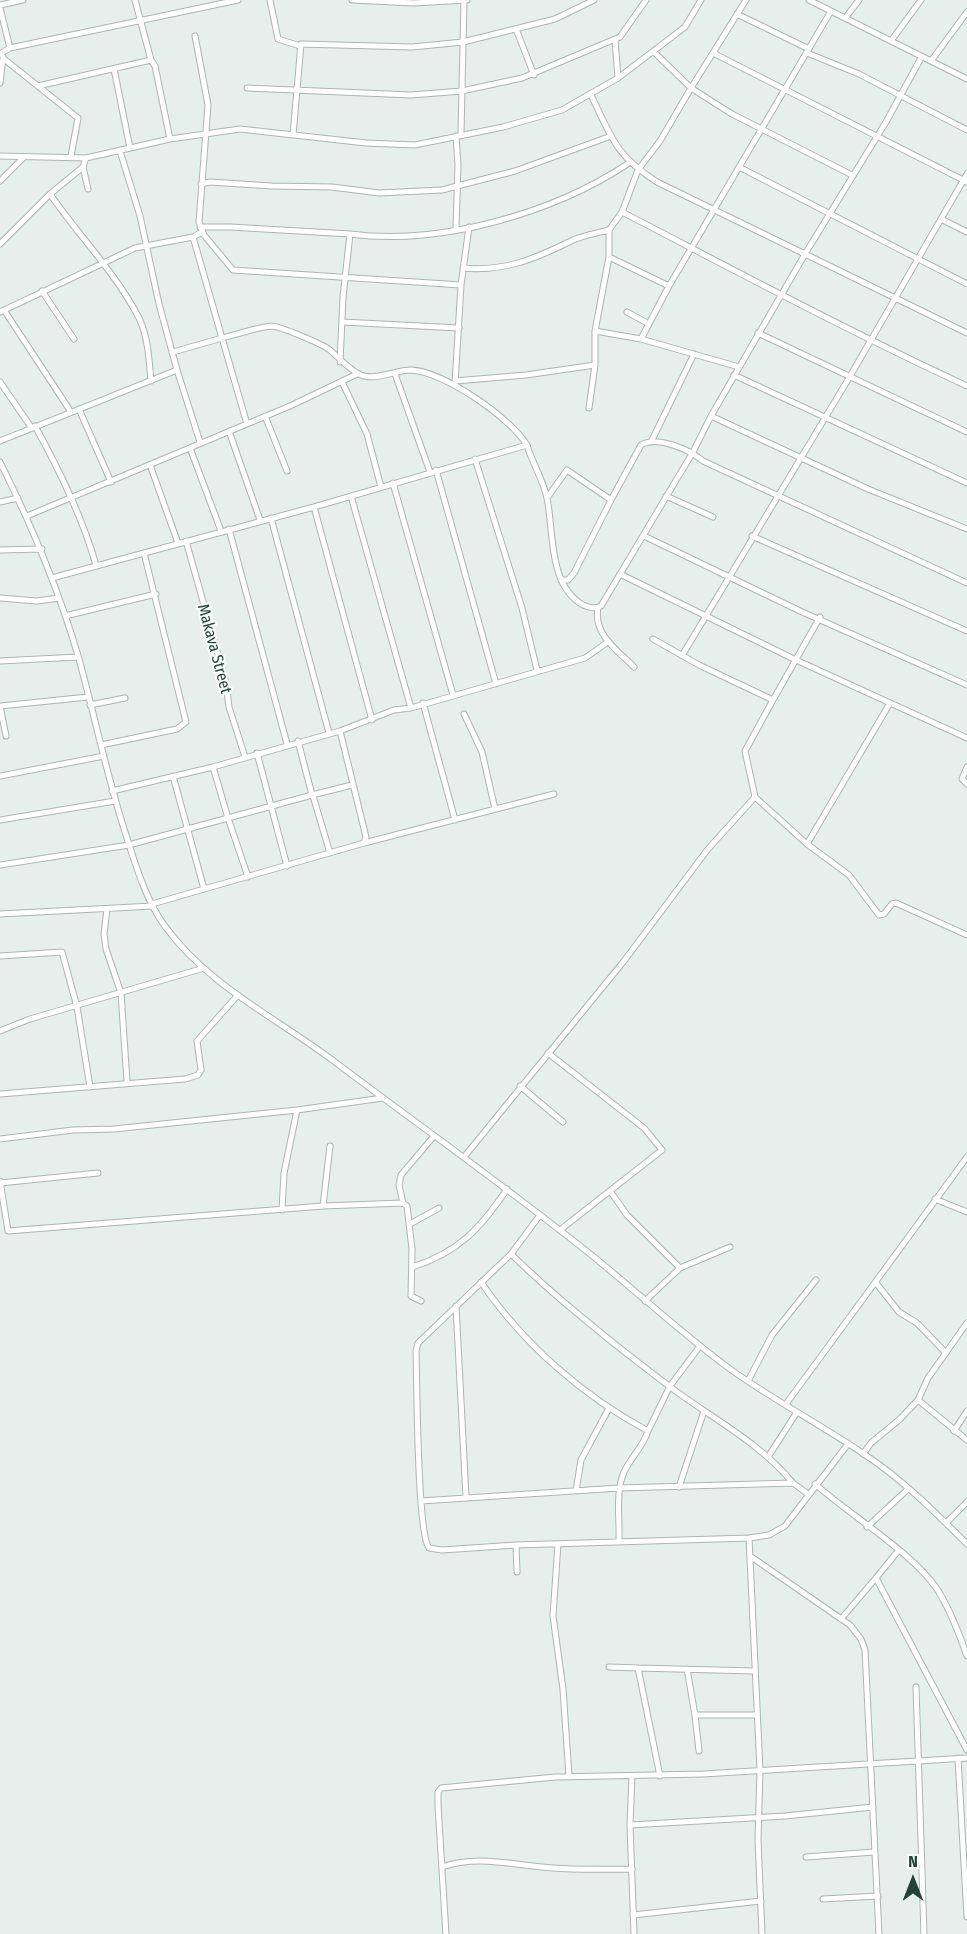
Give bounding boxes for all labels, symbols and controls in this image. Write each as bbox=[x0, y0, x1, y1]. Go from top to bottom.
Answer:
street label: Makava Street bbox=[193, 602, 235, 696]
north arrow bbox=[883, 1850, 943, 1910]
text: N bbox=[908, 1852, 918, 1871]

